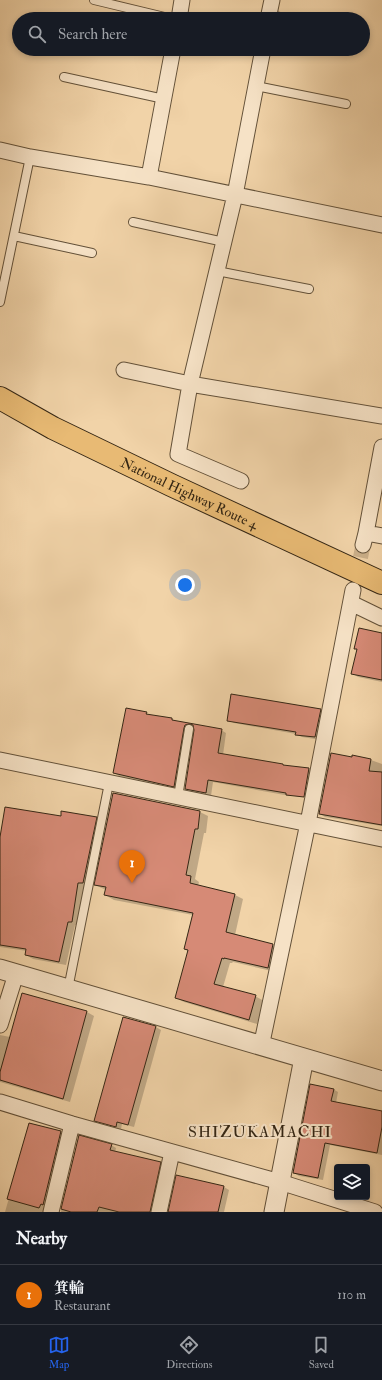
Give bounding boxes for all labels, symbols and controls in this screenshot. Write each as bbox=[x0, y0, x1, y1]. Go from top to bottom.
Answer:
search box bbox=[12, 12, 370, 56]
icon: search bbox=[26, 23, 48, 45]
text: Search here bbox=[58, 25, 127, 44]
street label: National Highway Route 4 bbox=[118, 453, 262, 533]
your location bbox=[175, 575, 195, 595]
pin: 1 bbox=[119, 850, 145, 883]
district label: SHIZUKAMACHI bbox=[188, 1122, 332, 1142]
map controls bbox=[334, 1164, 370, 1200]
button: layers bbox=[334, 1164, 370, 1200]
text: Nearby bbox=[16, 1228, 67, 1249]
text: 箕輪 bbox=[54, 1279, 84, 1298]
text: 1 bbox=[27, 1287, 31, 1303]
text: 110 m bbox=[337, 1287, 366, 1303]
text: Restaurant bbox=[54, 1298, 110, 1314]
tab: Map bbox=[48, 1334, 70, 1371]
tab: Directions bbox=[166, 1334, 213, 1371]
tab: Saved bbox=[309, 1334, 334, 1371]

